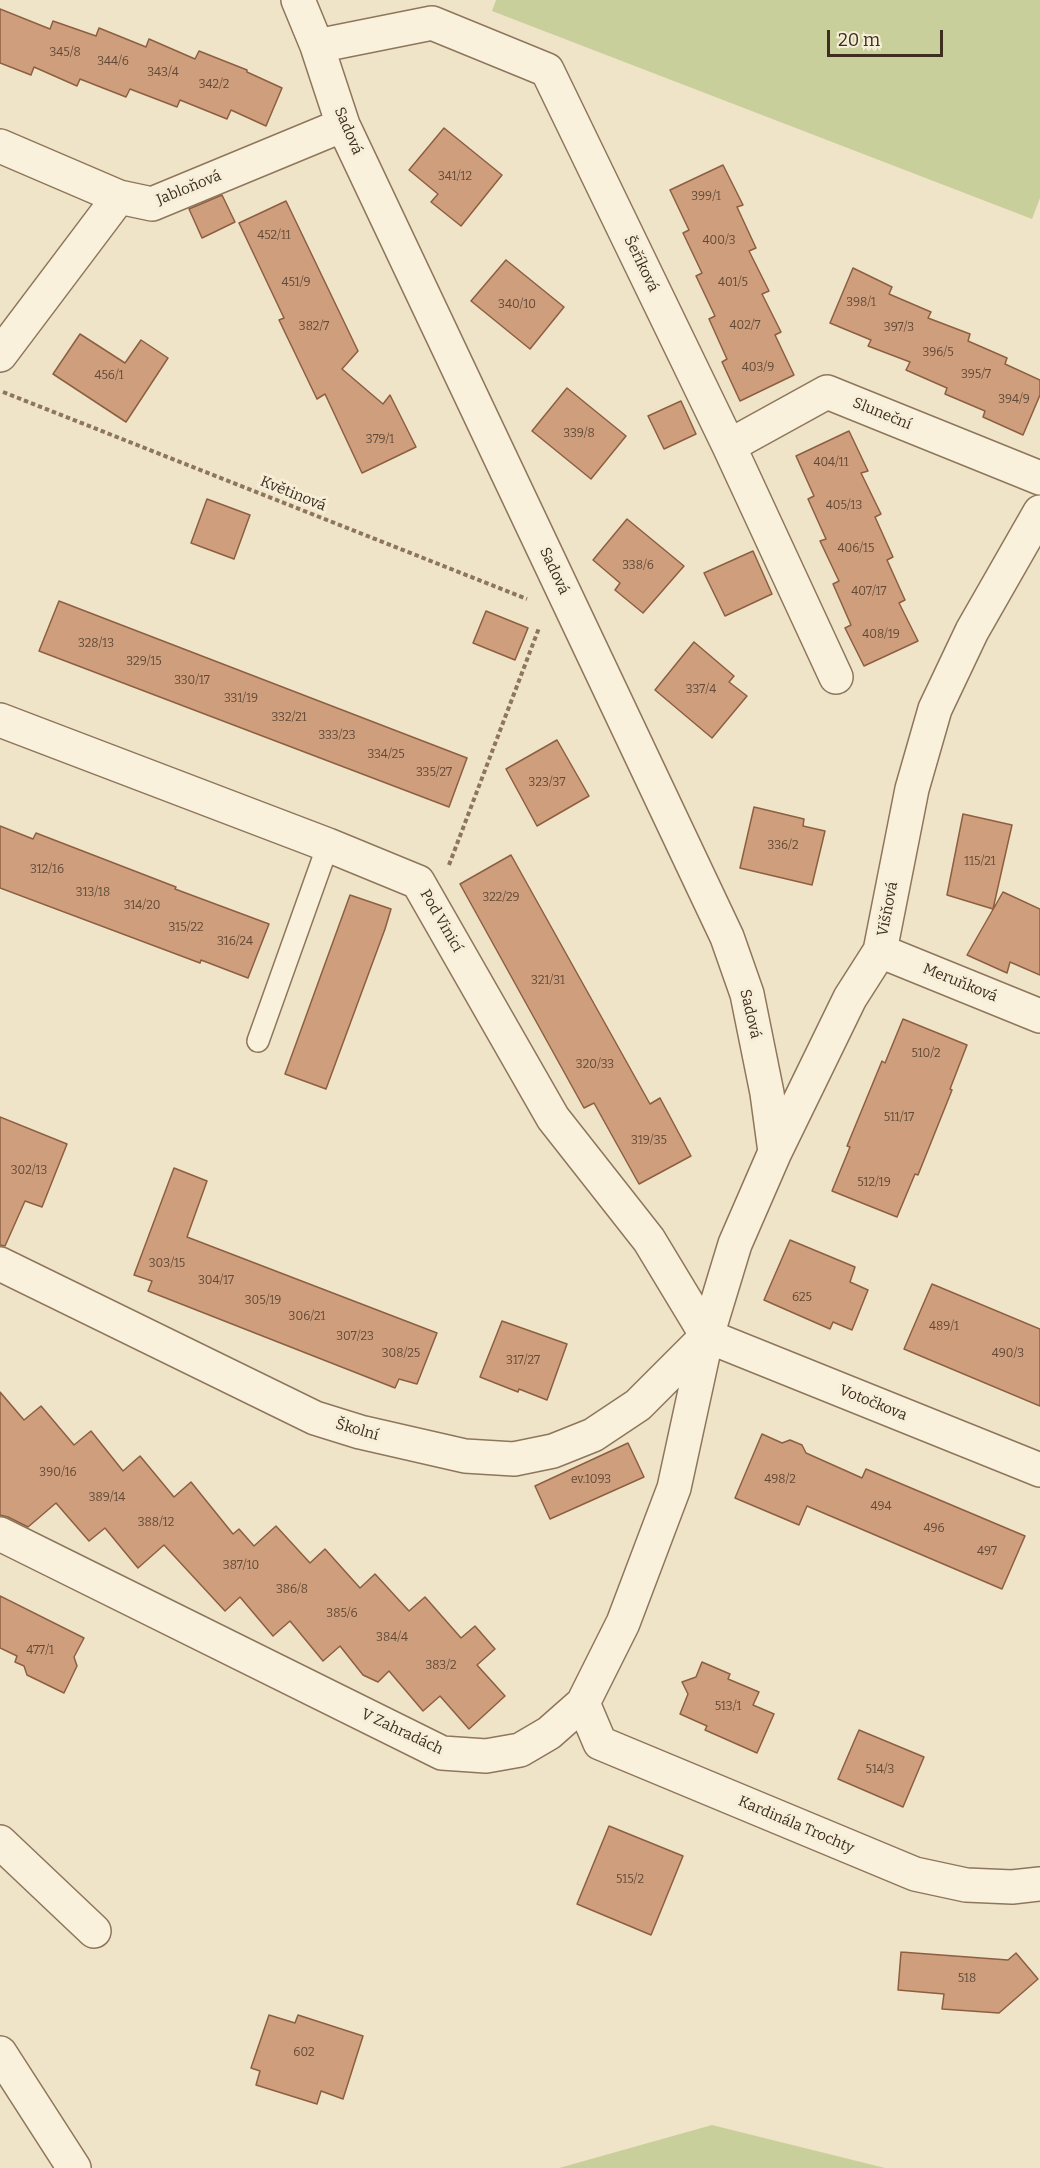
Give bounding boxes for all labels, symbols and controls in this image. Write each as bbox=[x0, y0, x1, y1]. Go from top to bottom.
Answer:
scale bar bbox=[830, 18, 946, 56]
text: 20 m bbox=[838, 29, 880, 51]
house number: 345/8 bbox=[49, 46, 81, 60]
house number: 344/6 bbox=[97, 55, 129, 69]
house number: 343/4 bbox=[147, 66, 179, 80]
house number: 342/2 bbox=[199, 78, 229, 92]
street label: Sadová bbox=[330, 105, 366, 157]
street label: Jabloňová bbox=[154, 167, 224, 209]
house number: 341/12 bbox=[438, 170, 472, 184]
house number: 399/1 bbox=[691, 190, 721, 204]
house number: 452/11 bbox=[257, 229, 291, 243]
street label: Šeříková bbox=[620, 233, 662, 295]
house number: 400/3 bbox=[702, 234, 736, 248]
house number: 451/9 bbox=[281, 276, 311, 290]
house number: 401/5 bbox=[718, 276, 748, 290]
house number: 398/1 bbox=[846, 296, 876, 310]
house number: 340/10 bbox=[498, 298, 536, 312]
house number: 402/7 bbox=[729, 319, 761, 333]
house number: 382/7 bbox=[299, 320, 329, 334]
house number: 397/3 bbox=[884, 321, 914, 335]
house number: 396/5 bbox=[922, 346, 954, 360]
house number: 403/9 bbox=[742, 361, 774, 375]
house number: 395/7 bbox=[961, 368, 991, 382]
house number: 456/1 bbox=[94, 369, 124, 383]
house number: 394/9 bbox=[998, 393, 1030, 407]
street label: Sluneční bbox=[850, 394, 914, 434]
house number: 339/8 bbox=[563, 427, 595, 441]
house number: 379/1 bbox=[366, 433, 394, 447]
house number: 404/11 bbox=[813, 456, 849, 470]
street label: Květinová bbox=[257, 473, 329, 515]
house number: 405/13 bbox=[826, 499, 862, 513]
house number: 406/15 bbox=[838, 542, 874, 556]
street label: Sadová bbox=[535, 545, 573, 597]
house number: 338/6 bbox=[622, 559, 654, 573]
house number: 407/17 bbox=[851, 585, 887, 599]
house number: 408/19 bbox=[862, 628, 900, 642]
house number: 328/13 bbox=[78, 637, 114, 651]
house number: 329/15 bbox=[126, 655, 162, 669]
house number: 330/17 bbox=[174, 674, 210, 688]
house number: 337/4 bbox=[686, 683, 716, 697]
house number: 331/19 bbox=[224, 692, 258, 706]
house number: 332/21 bbox=[271, 711, 307, 725]
house number: 333/23 bbox=[318, 729, 356, 743]
house number: 334/25 bbox=[367, 748, 405, 762]
house number: 335/27 bbox=[416, 766, 452, 780]
house number: 323/37 bbox=[529, 776, 565, 790]
house number: 336/2 bbox=[768, 839, 798, 853]
house number: 115/21 bbox=[964, 855, 996, 869]
house number: 312/16 bbox=[30, 863, 64, 877]
street label: Višňová bbox=[874, 880, 902, 938]
house number: 313/18 bbox=[76, 886, 110, 900]
street label: Pod Vinicí bbox=[416, 886, 466, 956]
house number: 322/29 bbox=[482, 891, 520, 905]
house number: 314/20 bbox=[124, 899, 160, 913]
house number: 315/22 bbox=[169, 921, 203, 935]
house number: 316/24 bbox=[217, 935, 253, 949]
street label: Meruňková bbox=[920, 960, 1000, 1006]
house number: 321/31 bbox=[531, 974, 565, 988]
street label: Sadová bbox=[736, 988, 764, 1040]
house number: 510/2 bbox=[911, 1047, 941, 1061]
house number: 320/33 bbox=[576, 1058, 614, 1072]
house number: 511/17 bbox=[884, 1111, 914, 1125]
house number: 319/35 bbox=[631, 1134, 667, 1148]
house number: 302/13 bbox=[11, 1164, 47, 1178]
house number: 512/19 bbox=[857, 1176, 891, 1190]
house number: 303/15 bbox=[149, 1257, 185, 1271]
house number: 304/17 bbox=[198, 1274, 234, 1288]
house number: 625 bbox=[792, 1291, 812, 1305]
house number: 305/19 bbox=[245, 1294, 281, 1308]
house number: 306/21 bbox=[289, 1310, 325, 1324]
house number: 489/1 bbox=[929, 1320, 959, 1334]
house number: 307/23 bbox=[336, 1330, 374, 1344]
house number: 308/25 bbox=[382, 1347, 420, 1361]
house number: 490/3 bbox=[992, 1347, 1024, 1361]
house number: 317/27 bbox=[506, 1354, 540, 1368]
street label: Votočkova bbox=[837, 1381, 909, 1425]
street label: Školní bbox=[333, 1415, 381, 1445]
house number: 390/16 bbox=[39, 1466, 77, 1480]
house number: ev.1093 bbox=[571, 1473, 611, 1487]
house number: 498/2 bbox=[764, 1473, 796, 1487]
house number: 389/14 bbox=[89, 1491, 125, 1505]
house number: 494 bbox=[870, 1500, 892, 1514]
house number: 388/12 bbox=[138, 1516, 174, 1530]
house number: 496 bbox=[923, 1522, 945, 1536]
house number: 497 bbox=[977, 1545, 997, 1559]
house number: 387/10 bbox=[223, 1559, 259, 1573]
house number: 386/8 bbox=[276, 1583, 308, 1597]
house number: 385/6 bbox=[326, 1607, 358, 1621]
house number: 384/4 bbox=[376, 1631, 408, 1645]
house number: 477/1 bbox=[26, 1644, 54, 1658]
house number: 383/2 bbox=[426, 1659, 456, 1673]
house number: 513/1 bbox=[715, 1700, 741, 1714]
street label: V Zahradách bbox=[358, 1705, 446, 1759]
house number: 514/3 bbox=[866, 1763, 894, 1777]
street label: Kardinála Trochty bbox=[735, 1792, 857, 1858]
house number: 515/2 bbox=[616, 1873, 644, 1887]
house number: 518 bbox=[958, 1972, 976, 1986]
house number: 602 bbox=[293, 2046, 315, 2060]

